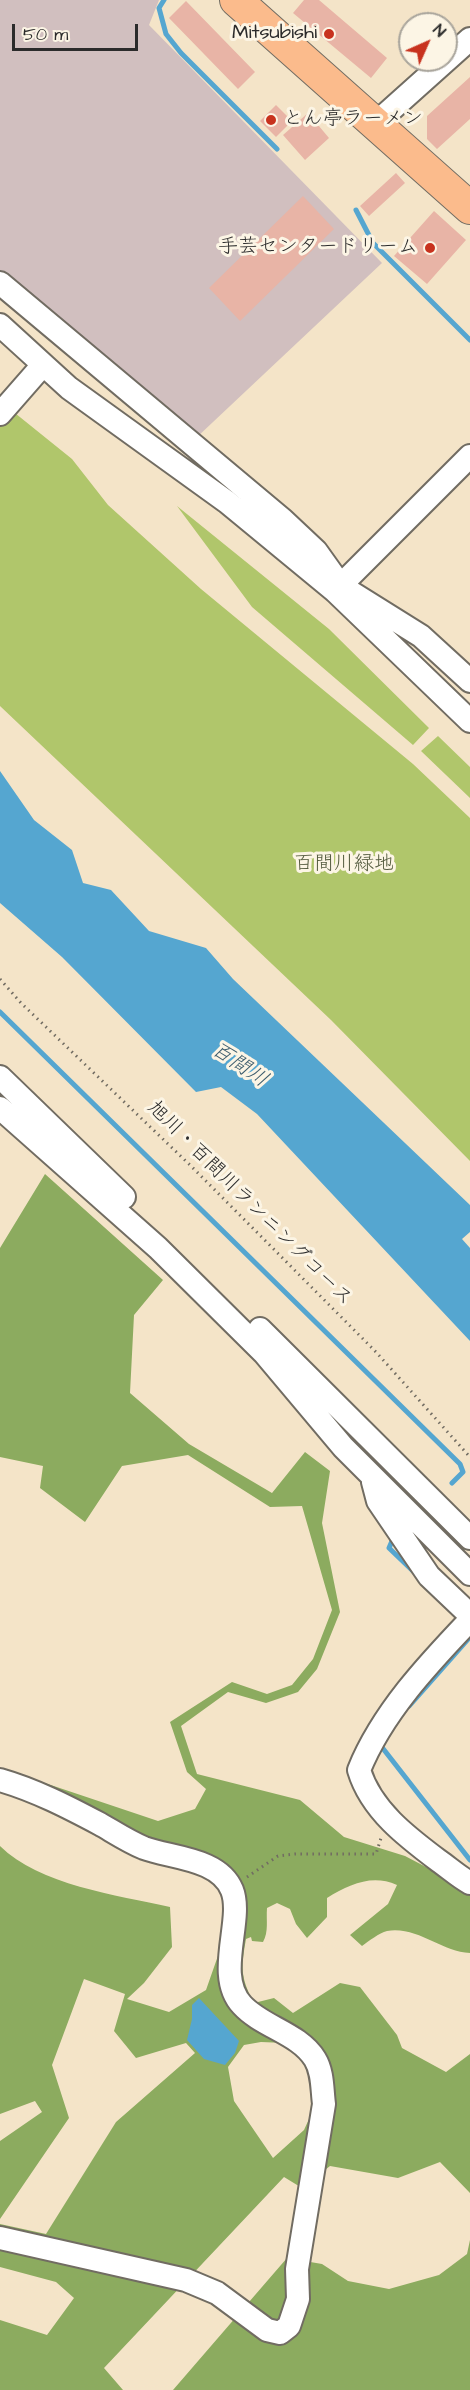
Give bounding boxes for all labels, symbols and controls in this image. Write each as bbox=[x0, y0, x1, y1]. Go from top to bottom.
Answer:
scale bar bbox=[15, 12, 141, 50]
north arrow bbox=[398, 12, 458, 72]
text: N bbox=[428, 19, 451, 42]
text: 50 m bbox=[23, 22, 68, 47]
place label: Mitsubishi bbox=[232, 22, 317, 46]
marker: Mitsubishi bbox=[322, 27, 336, 41]
place label: とん亭ラーメン bbox=[283, 108, 423, 132]
marker: とん亭ラーメン bbox=[264, 113, 278, 127]
place label: 手芸センタードリーム bbox=[218, 236, 418, 260]
marker: 手芸センタードリーム bbox=[423, 241, 437, 255]
park label: 百間川緑地 bbox=[294, 853, 394, 877]
water label: 百間川 bbox=[206, 1038, 272, 1094]
street label: 旭川・百間川ランニングコース bbox=[142, 1097, 356, 1311]

